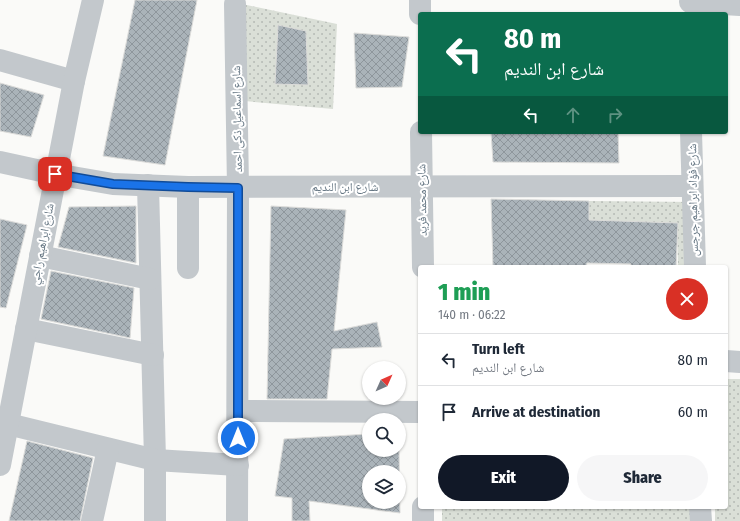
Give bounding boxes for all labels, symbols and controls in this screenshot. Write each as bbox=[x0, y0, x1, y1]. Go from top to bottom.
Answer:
text: 80 m bbox=[504, 22, 561, 55]
icon: left bbox=[438, 28, 490, 80]
text: شارع ابن النديم bbox=[504, 58, 604, 80]
street label: شارع اسماعيل ذكى احمد bbox=[229, 65, 246, 173]
icon: left bbox=[520, 104, 542, 126]
icon: ahead bbox=[562, 104, 584, 126]
icon: right bbox=[604, 104, 626, 126]
street label: شارع فؤاد ابراهيم جرجس bbox=[685, 143, 702, 256]
pin bbox=[38, 157, 72, 191]
icon: arrive bbox=[44, 163, 66, 185]
street label: شارع محمد فريد bbox=[414, 164, 431, 236]
street label: شارع ابن النديم bbox=[312, 180, 378, 195]
street label: شارع ابراهيم راجي bbox=[27, 202, 60, 286]
text: 1 min bbox=[438, 278, 490, 306]
button: close bbox=[666, 278, 708, 320]
text: 140 m · 06:22 bbox=[438, 307, 506, 322]
text: Turn left bbox=[472, 340, 525, 358]
icon: left bbox=[438, 349, 460, 371]
text: 80 m bbox=[678, 351, 708, 369]
text: شارع ابن النديم bbox=[472, 360, 544, 375]
north arrow bbox=[362, 361, 406, 405]
map controls bbox=[362, 361, 406, 509]
icon: arrive bbox=[438, 401, 460, 423]
text: Arrive at destination bbox=[472, 403, 600, 421]
text: 60 m bbox=[678, 403, 708, 421]
button: search bbox=[362, 413, 406, 457]
position arrow bbox=[217, 417, 259, 459]
button: Exit bbox=[438, 455, 569, 501]
button: Share bbox=[577, 455, 708, 501]
button: layers bbox=[362, 465, 406, 509]

